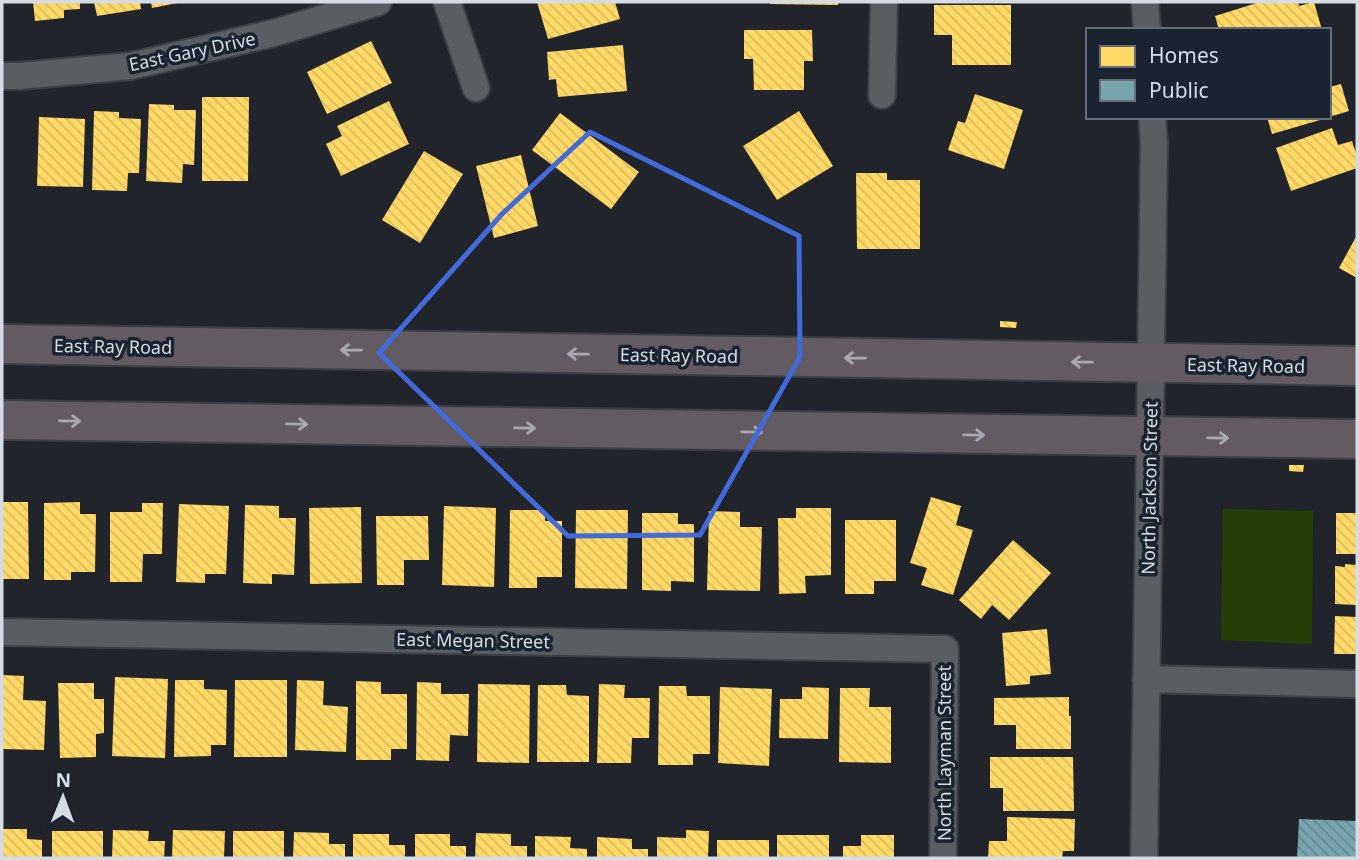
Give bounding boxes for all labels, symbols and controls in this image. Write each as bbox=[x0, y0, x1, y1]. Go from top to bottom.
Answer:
street label: East Gary Drive bbox=[126, 26, 258, 76]
legend bbox=[1086, 28, 1331, 119]
text: Homes bbox=[1149, 41, 1219, 69]
text: Public bbox=[1149, 76, 1209, 104]
street label: East Ray Road bbox=[54, 333, 172, 359]
street label: East Ray Road bbox=[620, 342, 738, 368]
one-way arrow bbox=[340, 343, 363, 357]
one-way arrow bbox=[567, 347, 590, 361]
one-way arrow bbox=[844, 352, 867, 365]
street label: East Ray Road bbox=[1187, 352, 1305, 378]
one-way arrow bbox=[1071, 355, 1094, 369]
street label: North Jackson Street bbox=[1135, 401, 1163, 575]
one-way arrow bbox=[58, 414, 81, 428]
one-way arrow bbox=[286, 418, 309, 431]
one-way arrow bbox=[513, 421, 536, 435]
one-way arrow bbox=[741, 425, 764, 438]
one-way arrow bbox=[962, 428, 985, 442]
one-way arrow bbox=[1206, 431, 1229, 445]
street label: East Megan Street bbox=[396, 627, 550, 653]
street label: North Layman Street bbox=[932, 665, 956, 841]
north arrow bbox=[28, 762, 98, 832]
text: N bbox=[55, 767, 71, 793]

